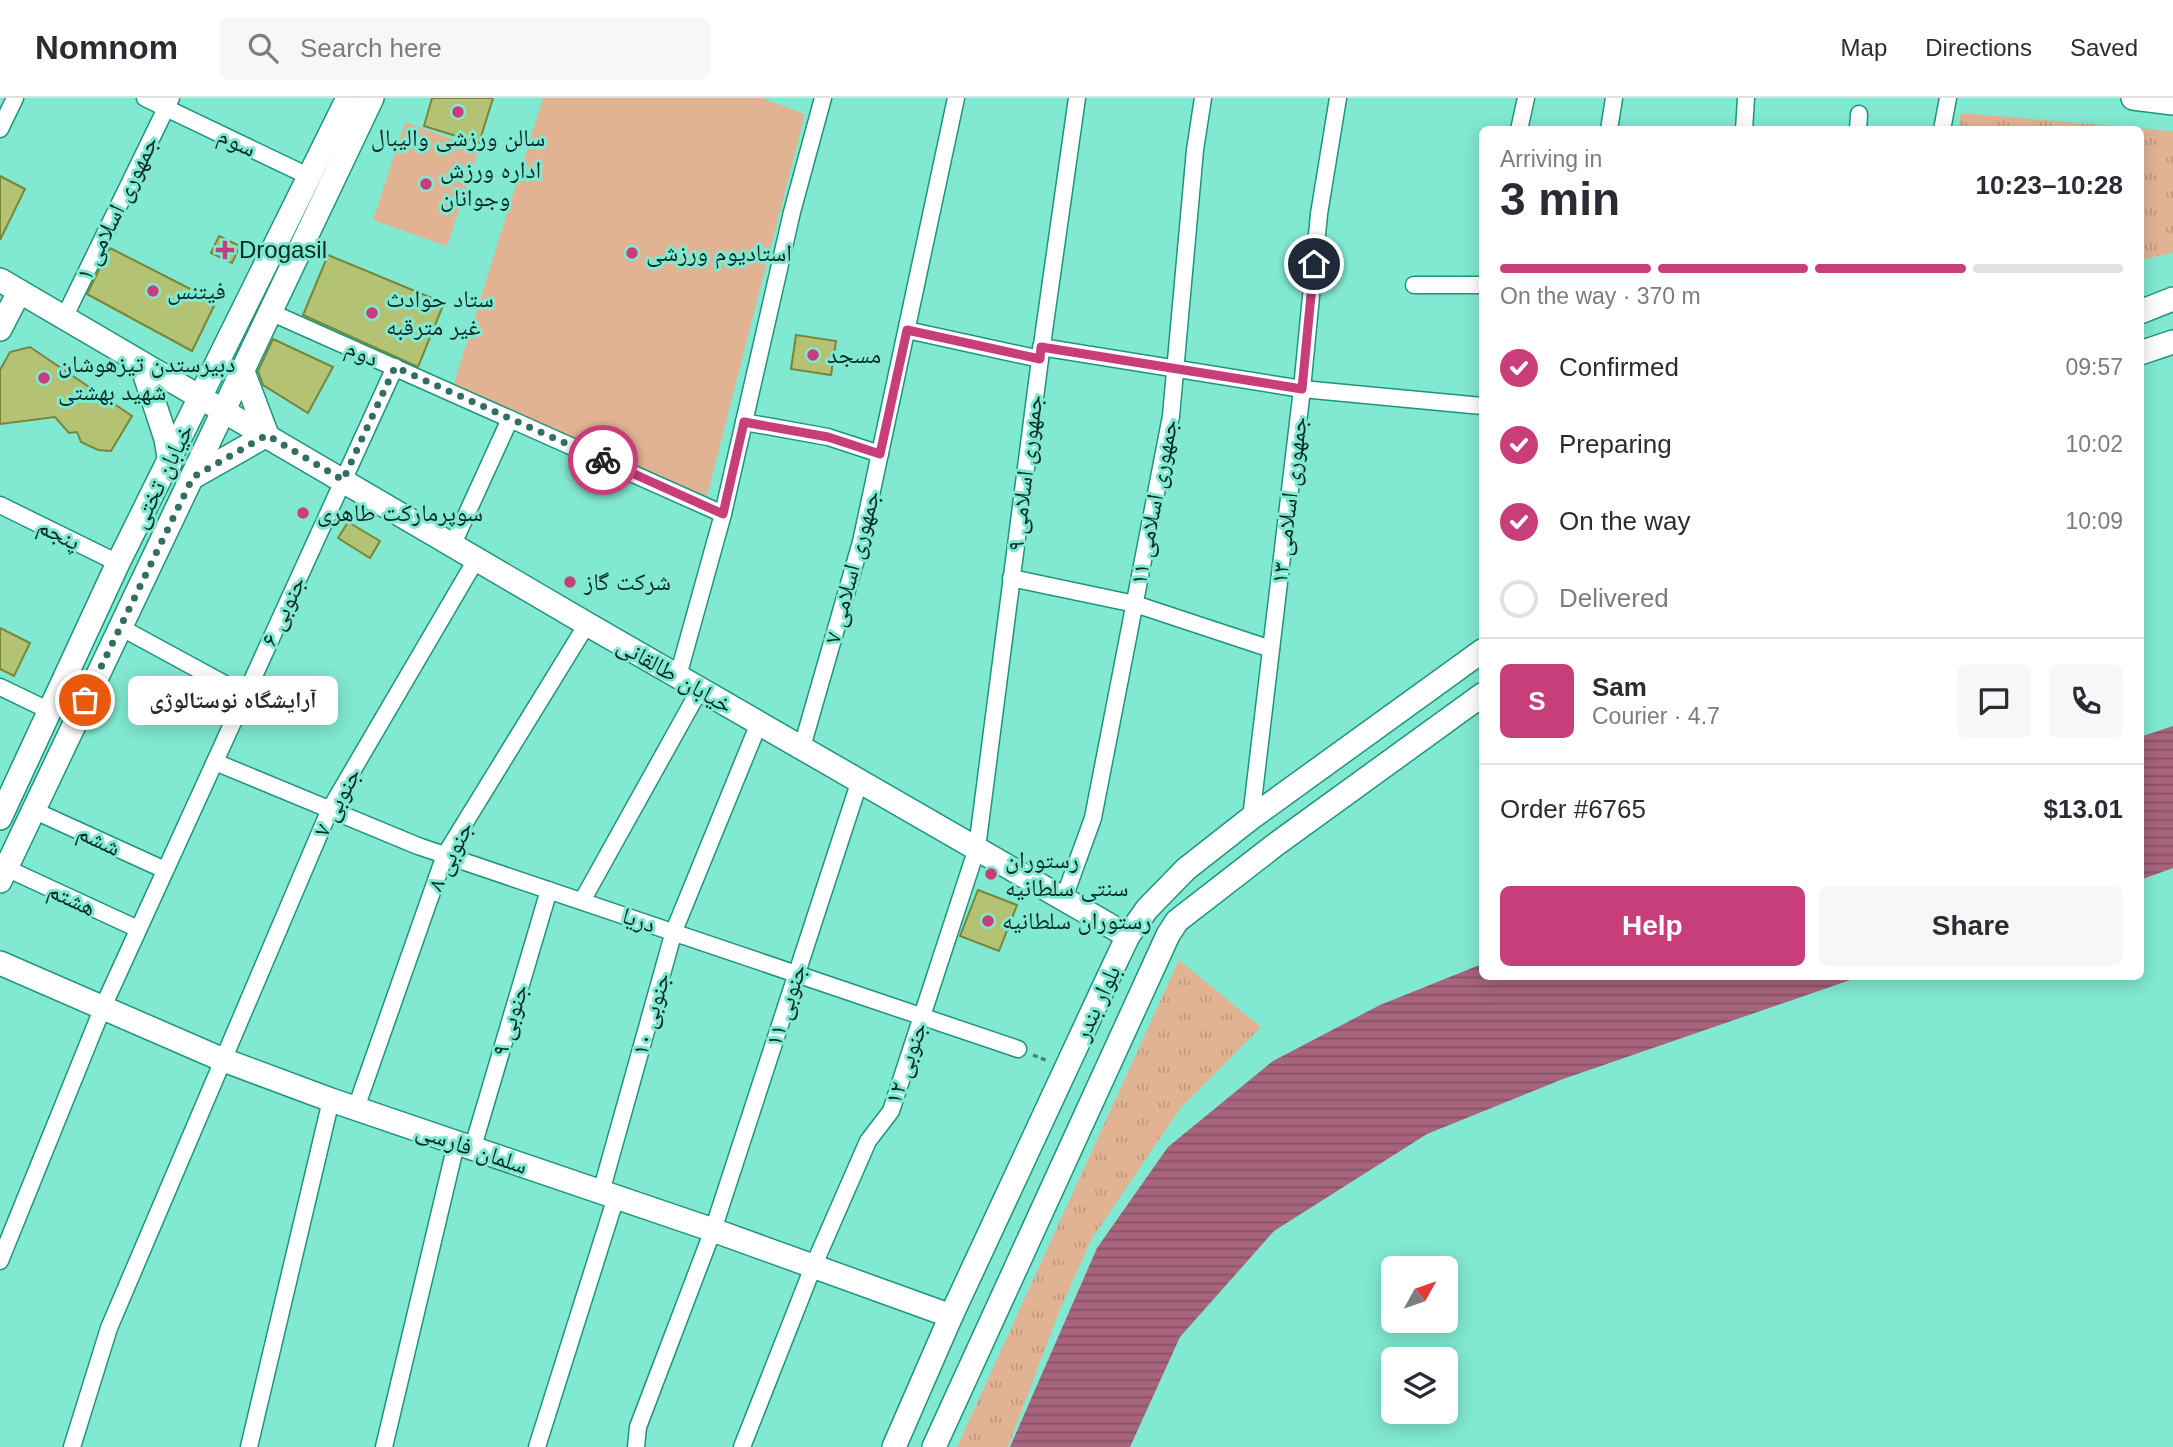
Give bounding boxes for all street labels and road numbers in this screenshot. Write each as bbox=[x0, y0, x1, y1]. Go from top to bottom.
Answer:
street label: سوم bbox=[213, 121, 260, 165]
street label: جمهوری اسلامی ۱ bbox=[70, 131, 164, 285]
street label: دوم bbox=[340, 334, 383, 374]
street label: جمهوری اسلامی ۹ bbox=[1002, 393, 1048, 553]
street label: جمهوری اسلامی ۱۳ bbox=[1265, 415, 1313, 585]
street label: جمهوری اسلامی ۱۱ bbox=[1124, 417, 1184, 587]
street label: خیابان تختی bbox=[125, 419, 199, 533]
street label: جمهوری اسلامی ۷ bbox=[818, 487, 886, 647]
street label: پنجم bbox=[32, 512, 85, 558]
street label: ۶ جنوبی bbox=[255, 572, 311, 650]
street label: خیابان طالقانی bbox=[612, 631, 738, 719]
street label: ۷ جنوبی bbox=[307, 763, 367, 841]
street label: ۸ جنوبی bbox=[421, 817, 479, 895]
street label: ششم bbox=[72, 818, 125, 864]
street label: هشتم bbox=[43, 876, 100, 924]
street label: دریا bbox=[619, 901, 659, 938]
street label: ۱۱ جنوبی bbox=[760, 960, 812, 1050]
street label: بلوار بندر bbox=[1067, 961, 1126, 1046]
street label: ۱۰ جنوبی bbox=[626, 969, 676, 1059]
street label: ۹ جنوبی bbox=[486, 981, 534, 1059]
street label: ۱۲ جنوبی bbox=[879, 1018, 933, 1108]
street label: سلمان فارسی bbox=[413, 1116, 531, 1180]

